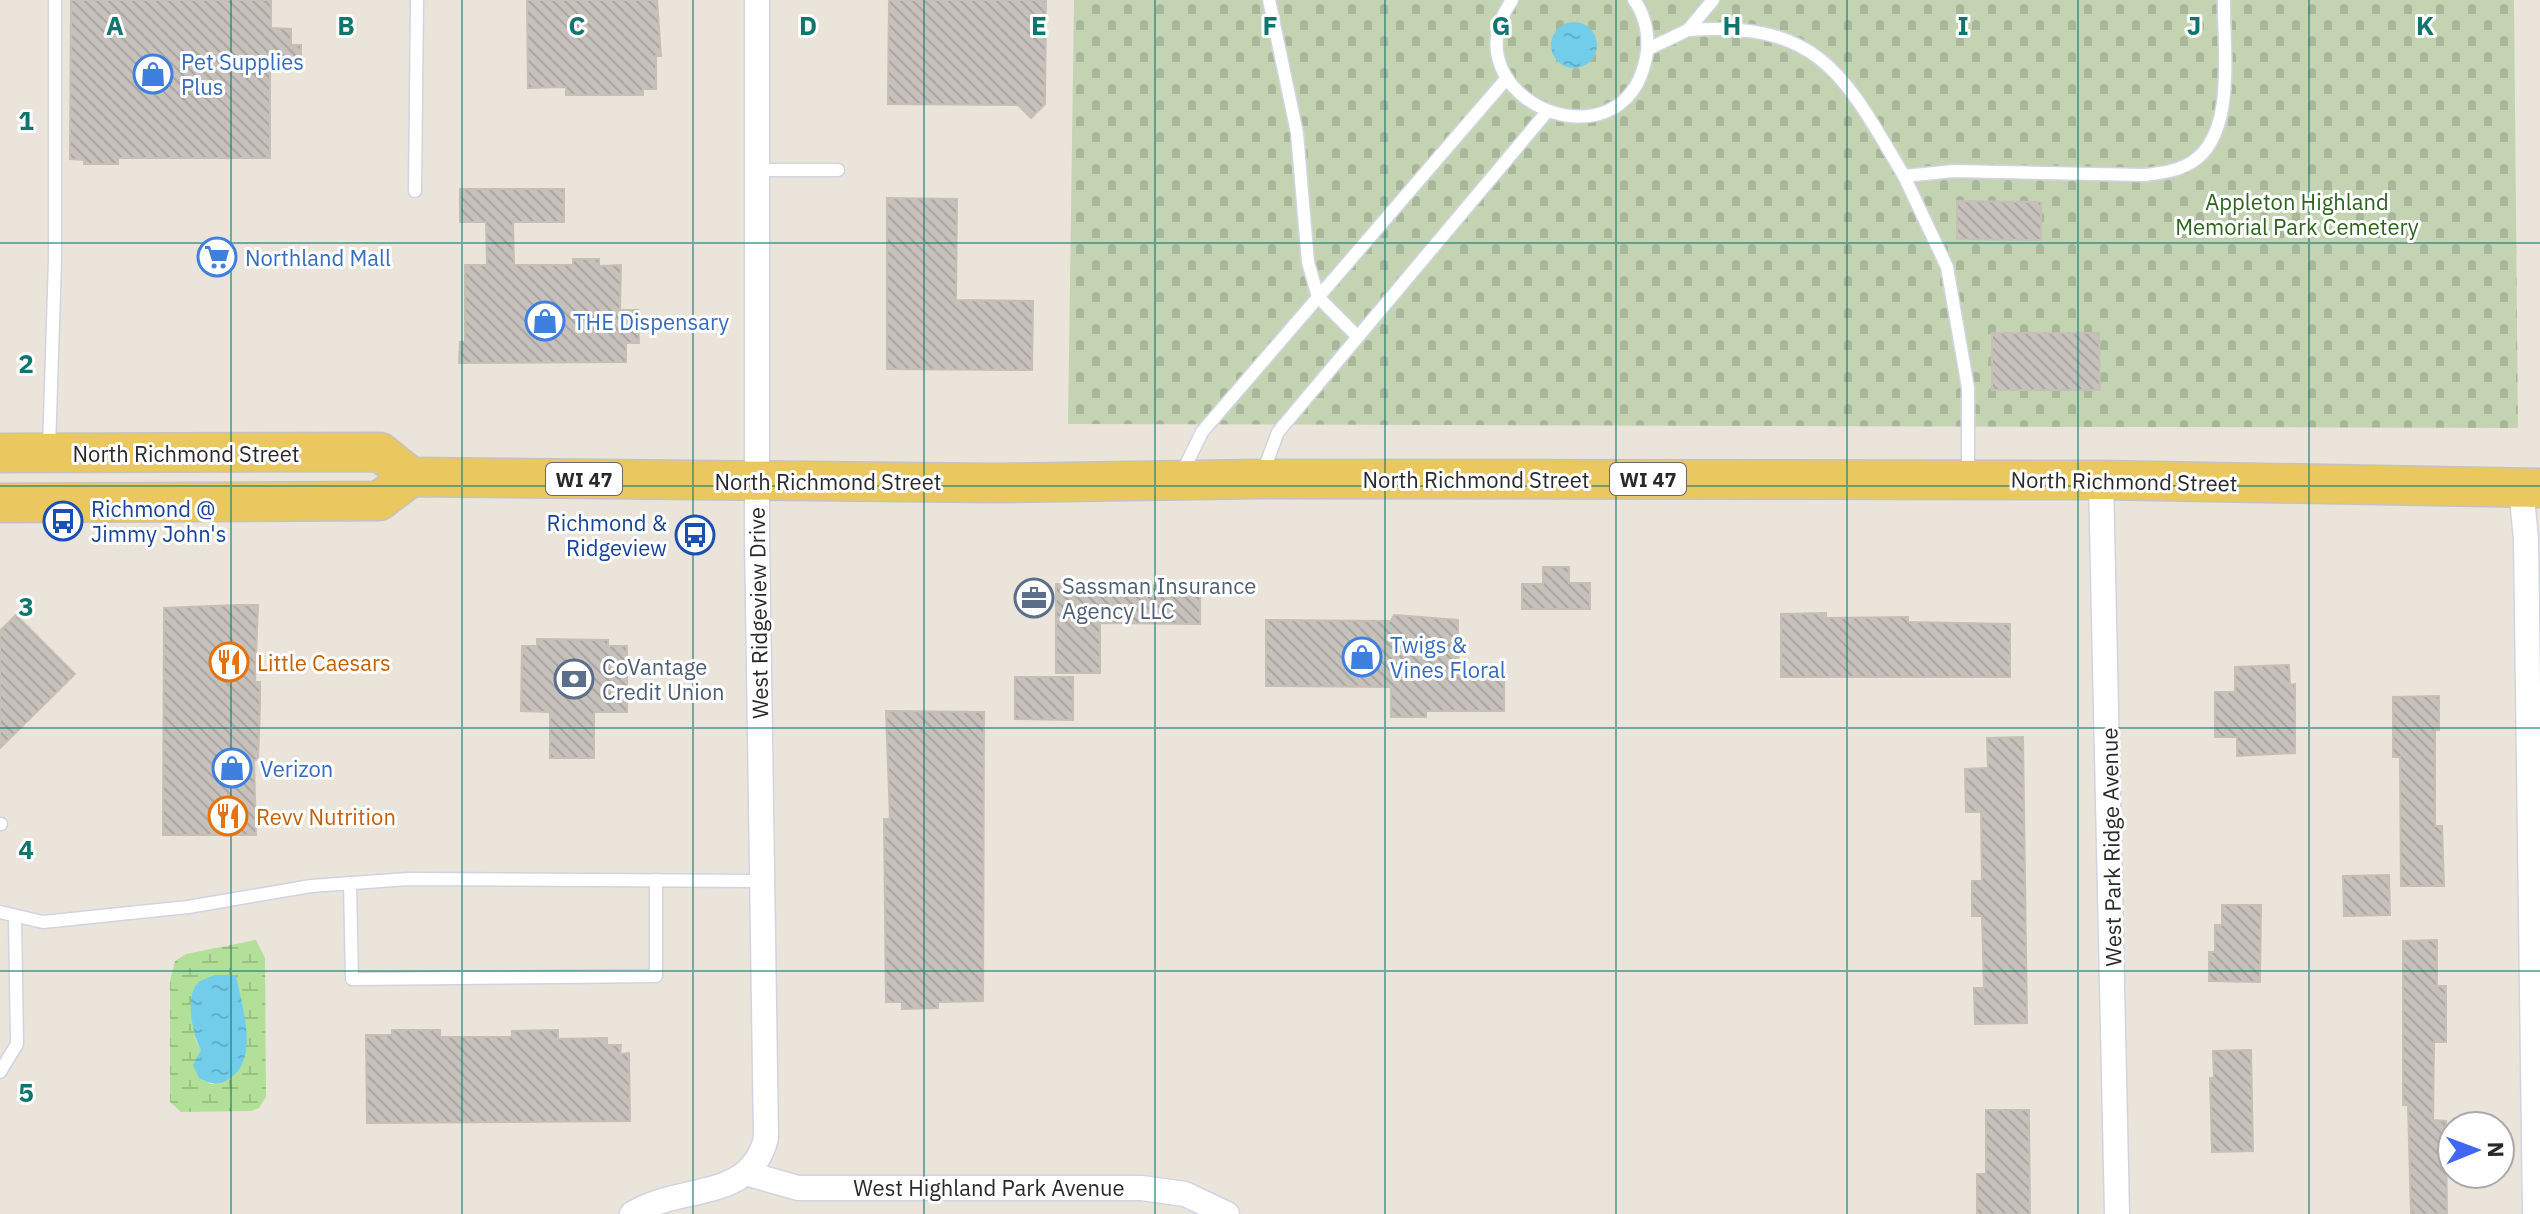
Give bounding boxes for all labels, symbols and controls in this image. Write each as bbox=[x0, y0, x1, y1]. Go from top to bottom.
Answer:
text: A bbox=[106, 8, 124, 42]
text: B bbox=[337, 8, 355, 42]
text: C bbox=[569, 8, 586, 42]
text: D bbox=[799, 8, 817, 42]
text: E bbox=[1031, 8, 1047, 42]
text: F bbox=[1262, 8, 1278, 42]
text: G bbox=[1492, 8, 1510, 42]
text: H bbox=[1723, 8, 1741, 42]
text: I bbox=[1957, 8, 1969, 42]
text: J bbox=[2187, 8, 2201, 42]
text: K bbox=[2416, 8, 2434, 42]
place label: Pet Supplies Plus bbox=[181, 47, 304, 101]
shop icon: Pet Supplies Plus bbox=[132, 53, 174, 95]
text: 1 bbox=[18, 103, 34, 137]
park label: Appleton Highland Memorial Park Cemetery bbox=[2175, 187, 2419, 241]
supermarket icon: Northland Mall bbox=[196, 236, 238, 278]
place label: Northland Mall bbox=[245, 243, 391, 272]
shop icon: THE Dispensary bbox=[524, 300, 566, 342]
place label: THE Dispensary bbox=[573, 307, 729, 336]
text: 2 bbox=[18, 346, 34, 380]
street label: North Richmond Street bbox=[73, 439, 299, 468]
road number: WI 47 bbox=[546, 463, 622, 495]
road number: WI 47 bbox=[1610, 463, 1686, 495]
street label: North Richmond Street bbox=[1363, 465, 1589, 494]
street label: North Richmond Street bbox=[2010, 465, 2238, 497]
street label: North Richmond Street bbox=[715, 467, 941, 496]
place label: Richmond @ Jimmy John's bbox=[91, 494, 226, 548]
bus stop icon: Richmond @ Jimmy John's bbox=[42, 500, 84, 542]
street label: West Ridgeview Drive bbox=[742, 507, 774, 719]
place label: Richmond & Ridgeview bbox=[547, 508, 667, 562]
bus stop icon: Richmond & Ridgeview bbox=[674, 514, 716, 556]
place label: Sassman Insurance Agency LLC bbox=[1062, 571, 1256, 625]
office icon: Sassman Insurance Agency LLC bbox=[1013, 577, 1055, 619]
text: 3 bbox=[18, 589, 34, 623]
place label: Twigs & Vines Floral bbox=[1390, 630, 1506, 684]
shop icon: Twigs & Vines Floral bbox=[1341, 636, 1383, 678]
restaurant icon: Little Caesars bbox=[208, 641, 250, 683]
place label: Little Caesars bbox=[257, 648, 391, 677]
place label: CoVantage Credit Union bbox=[602, 652, 725, 706]
bank icon: CoVantage Credit Union bbox=[553, 658, 595, 700]
street label: West Park Ridge Avenue bbox=[2094, 727, 2128, 967]
shop icon: Verizon bbox=[211, 747, 253, 789]
place label: Verizon bbox=[260, 754, 333, 783]
restaurant icon: Revv Nutrition bbox=[207, 795, 249, 837]
place label: Revv Nutrition bbox=[256, 802, 396, 831]
text: 4 bbox=[18, 832, 34, 866]
text: 5 bbox=[18, 1075, 34, 1109]
north arrow bbox=[2436, 1110, 2516, 1190]
text: N bbox=[2482, 1141, 2511, 1158]
street label: West Highland Park Avenue bbox=[853, 1173, 1125, 1202]

